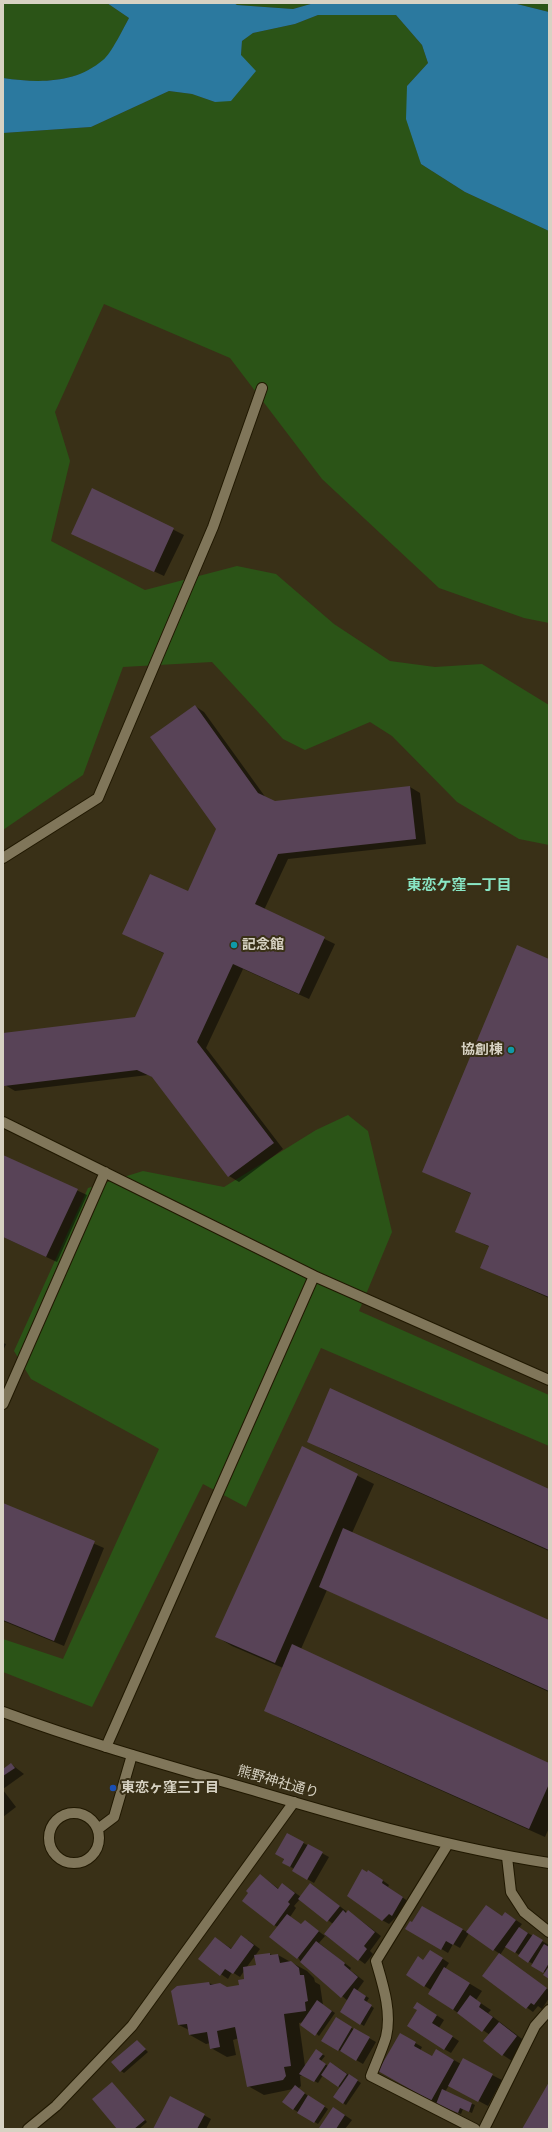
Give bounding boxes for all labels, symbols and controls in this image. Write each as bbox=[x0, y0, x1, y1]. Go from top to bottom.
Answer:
district label: 東恋ケ窪一丁目 bbox=[407, 876, 511, 894]
place label: 記念館 bbox=[242, 937, 284, 953]
marker: 記念館 bbox=[229, 940, 239, 950]
place label: 協創棟 bbox=[461, 1042, 503, 1058]
marker: 協創棟 bbox=[506, 1045, 516, 1055]
street label: 熊野神社通り bbox=[235, 1762, 321, 1802]
place label: 東恋ヶ窪三丁目 bbox=[121, 1780, 219, 1796]
marker: 東恋ヶ窪三丁目 bbox=[108, 1783, 118, 1793]

